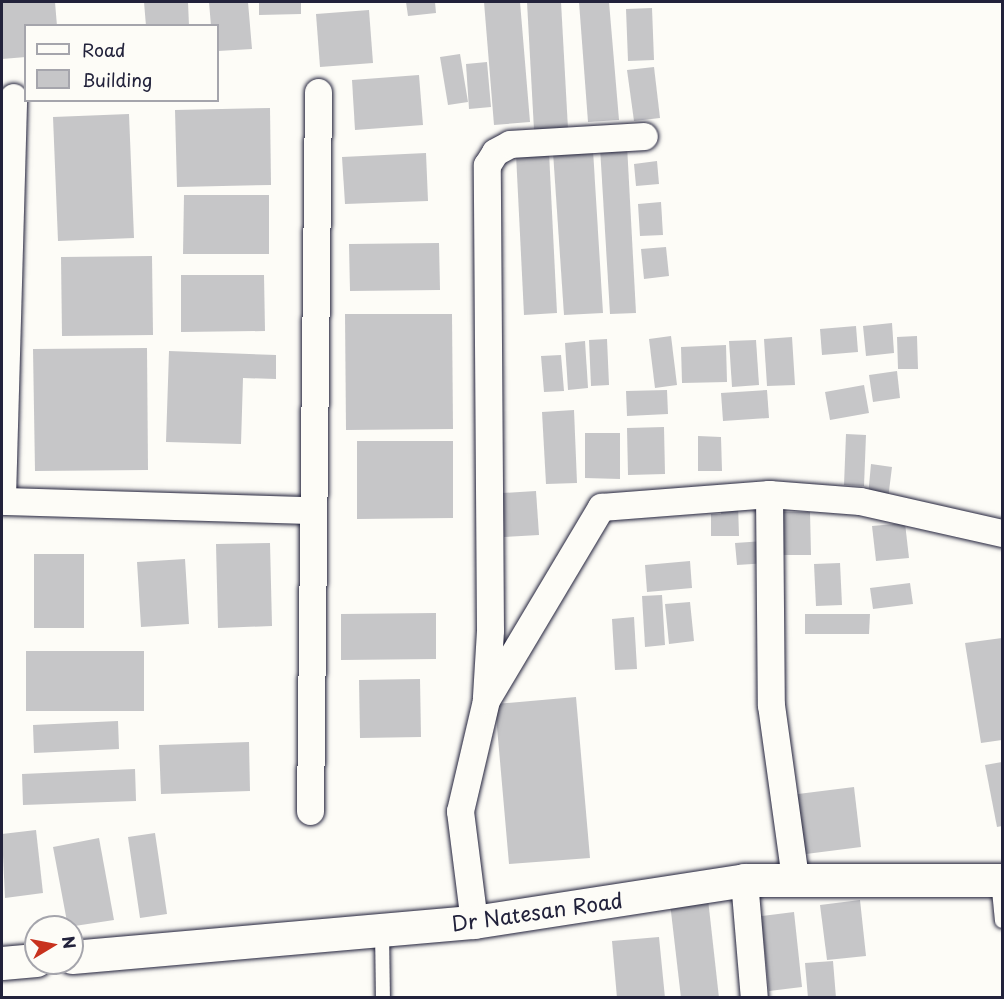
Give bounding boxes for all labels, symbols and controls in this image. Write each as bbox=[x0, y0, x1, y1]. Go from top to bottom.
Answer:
legend bbox=[24, 24, 219, 102]
text: Road bbox=[82, 36, 126, 63]
text: Building bbox=[82, 66, 152, 93]
street label: Dr Natesan Road bbox=[450, 886, 624, 936]
north arrow bbox=[24, 915, 84, 975]
text: N bbox=[57, 934, 83, 951]

